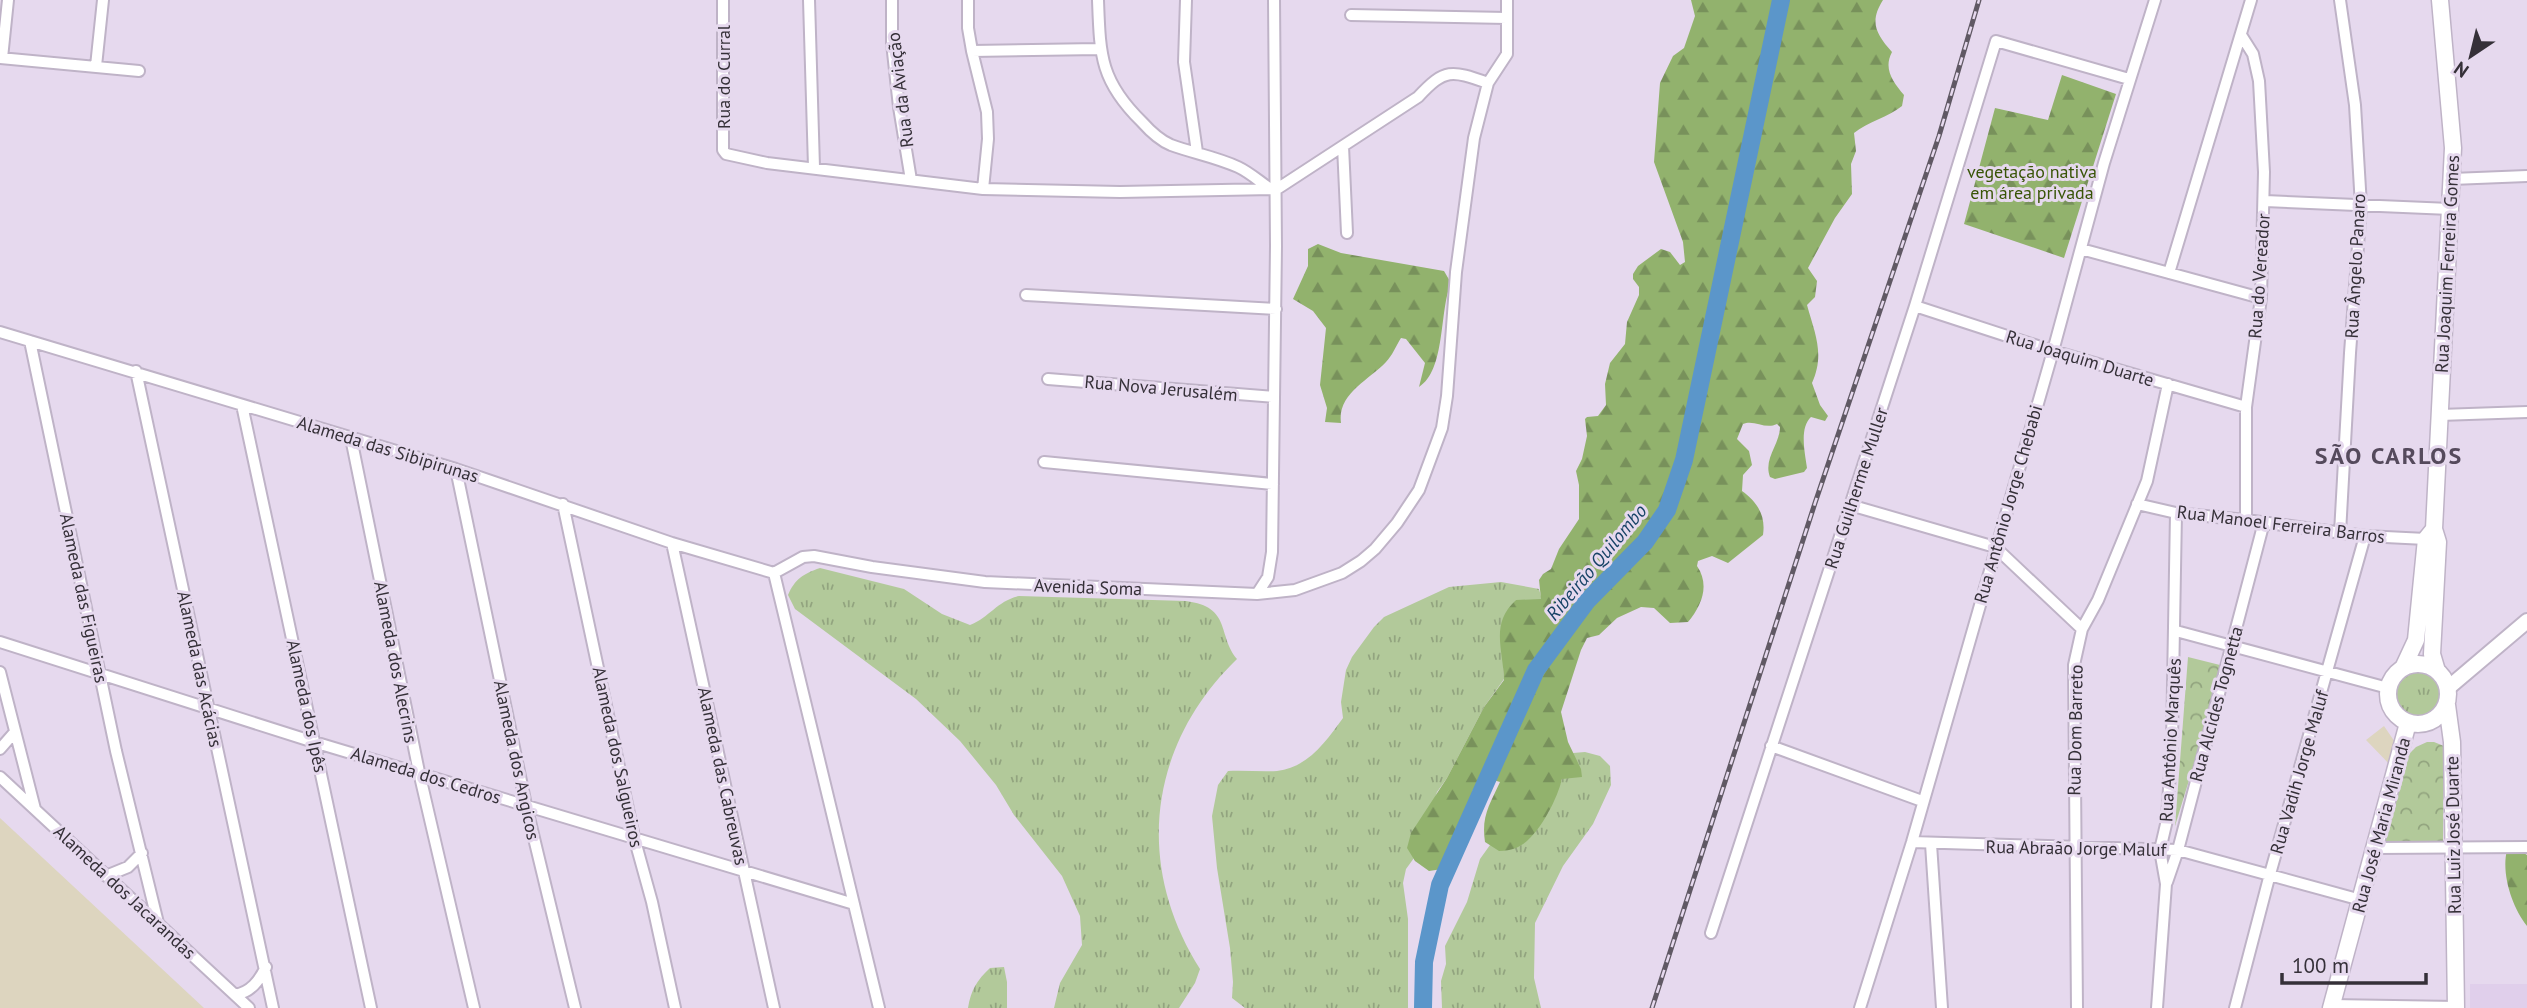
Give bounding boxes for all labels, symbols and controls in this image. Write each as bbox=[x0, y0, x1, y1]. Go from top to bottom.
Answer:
north arrow bbox=[2436, 21, 2506, 91]
street label: Rua do Curral bbox=[712, 24, 735, 129]
street label: Rua da Aviação bbox=[882, 31, 918, 149]
text: N bbox=[2449, 57, 2473, 83]
street label: Rua Joaquim Ferreira Gomes bbox=[2430, 155, 2464, 373]
park label: vegetação nativa em área privada bbox=[1967, 160, 2097, 204]
street label: Rua Ângelo Panaro bbox=[2340, 193, 2370, 339]
street label: Rua do Vereador bbox=[2243, 213, 2275, 339]
street label: Rua Joaquim Duarte bbox=[2003, 325, 2157, 391]
street label: Rua Nova Jerusalém bbox=[1083, 370, 1239, 406]
street label: Rua Antônio Jorge Chebabi bbox=[1969, 402, 2047, 606]
street label: Rua Guilherme Muller bbox=[1819, 404, 1893, 572]
street label: Alameda das Sibipirunas bbox=[294, 410, 482, 488]
district label: SÃO CARLOS bbox=[2315, 440, 2463, 471]
water label: Ribeirão Quilombo bbox=[1540, 499, 1652, 625]
street label: Rua Manoel Ferreira Barros bbox=[2176, 500, 2386, 548]
street label: Alameda das Figueiras bbox=[55, 511, 113, 685]
street label: Avenida Soma bbox=[1033, 574, 1143, 600]
street label: Alameda dos Alecrins bbox=[369, 579, 423, 745]
street label: Alameda das Acácias bbox=[172, 589, 228, 749]
street label: Rua Alcides Tognetta bbox=[2184, 624, 2248, 784]
street label: Alameda dos Ipês bbox=[282, 637, 332, 775]
street label: Rua Antônio Marquês bbox=[2154, 658, 2186, 822]
street label: Rua Dom Barreto bbox=[2062, 664, 2088, 796]
street label: Alameda dos Salgueiros bbox=[588, 665, 648, 849]
street label: Alameda dos Angicos bbox=[489, 678, 545, 842]
street label: Alameda das Cabreuvas bbox=[693, 685, 753, 867]
street label: Rua Vadih Jorge Maluf bbox=[2265, 686, 2334, 857]
street label: Rua José Maria Miranda bbox=[2346, 735, 2416, 915]
street label: Alameda dos Cedros bbox=[348, 741, 504, 809]
street label: Rua Luiz José Duarte bbox=[2440, 756, 2466, 914]
street label: Alameda dos Jacarandas bbox=[49, 820, 201, 964]
street label: Rua Abraão Jorge Maluf bbox=[1986, 835, 2168, 861]
scale bar bbox=[2282, 942, 2426, 986]
text: 100 m bbox=[2292, 952, 2349, 979]

